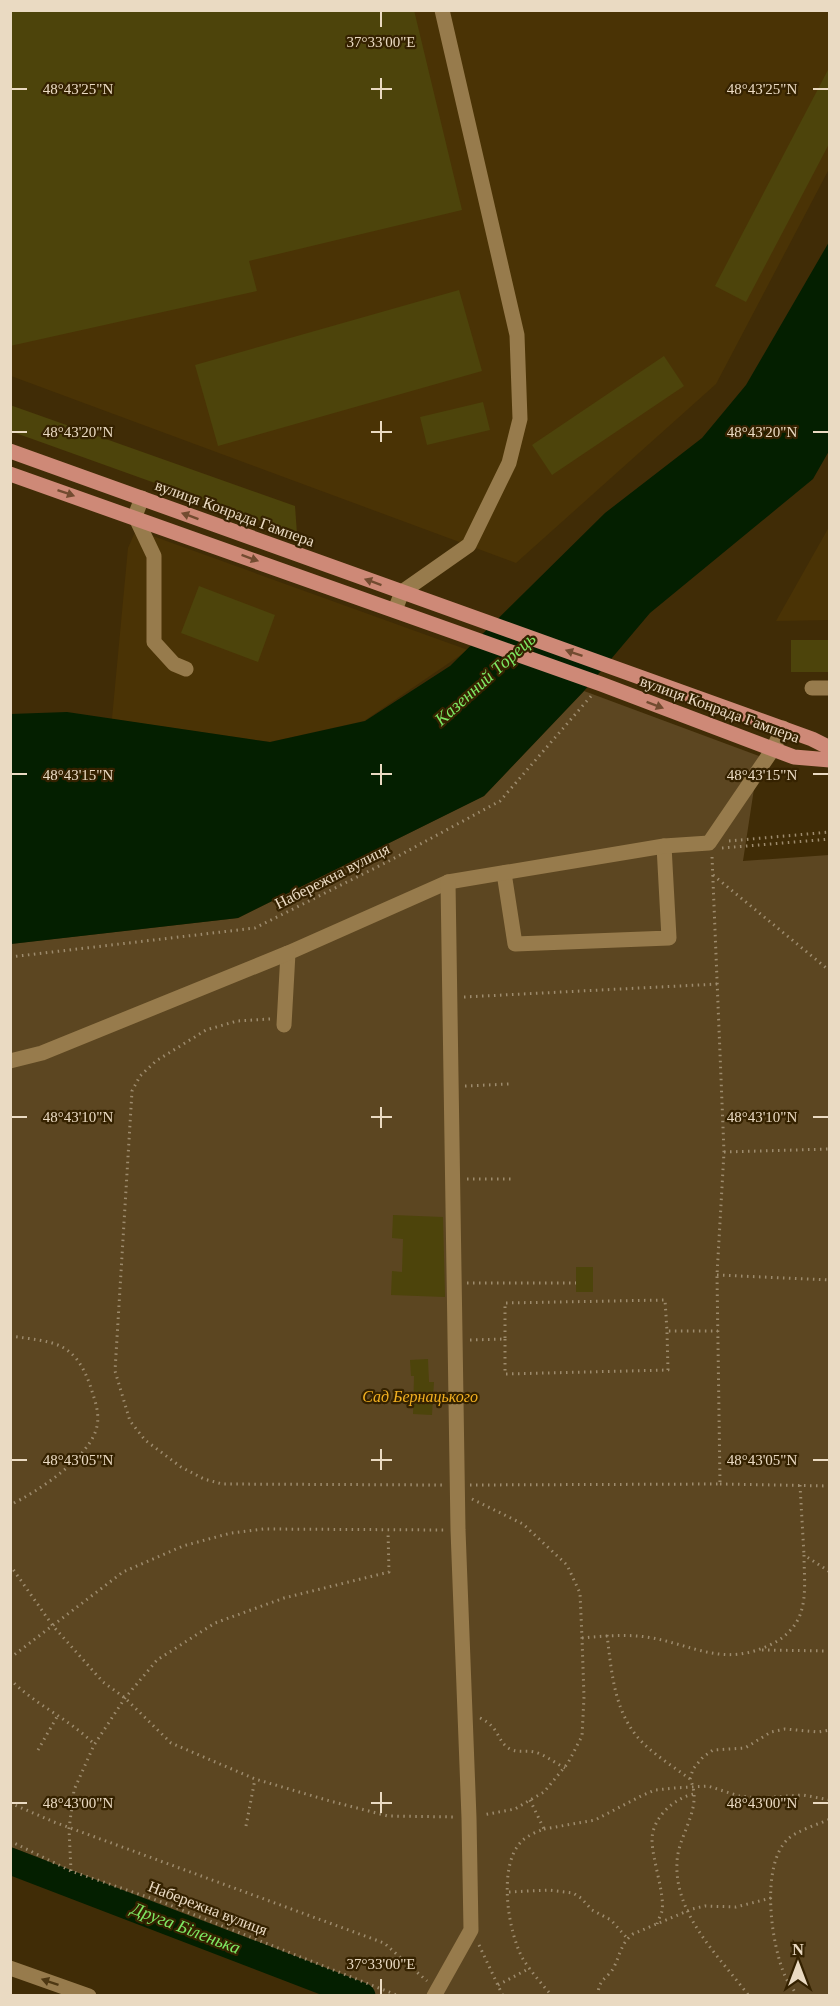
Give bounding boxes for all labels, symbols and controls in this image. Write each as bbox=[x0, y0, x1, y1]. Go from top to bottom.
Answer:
text: 37°33'00"E bbox=[347, 34, 416, 50]
text: 48°43'25"N bbox=[43, 81, 113, 97]
text: 48°43'25"N bbox=[727, 81, 797, 97]
text: 48°43'20"N bbox=[43, 424, 113, 440]
text: 48°43'20"N bbox=[727, 424, 797, 440]
street label: вулиця Конрада Гампера bbox=[153, 476, 317, 551]
one-way arrow bbox=[57, 488, 75, 498]
one-way arrow bbox=[181, 510, 199, 520]
one-way arrow bbox=[241, 553, 259, 563]
one-way arrow bbox=[364, 577, 382, 587]
water label: Казенний Торець bbox=[430, 628, 540, 730]
one-way arrow bbox=[565, 648, 583, 658]
street label: вулиця Конрада Гампера bbox=[638, 672, 802, 747]
one-way arrow bbox=[647, 700, 665, 710]
text: 48°43'15"N bbox=[43, 767, 113, 783]
text: 48°43'15"N bbox=[727, 767, 797, 783]
street label: Набережна вулиця bbox=[272, 839, 393, 913]
text: 48°43'10"N bbox=[43, 1109, 113, 1125]
text: 48°43'10"N bbox=[727, 1109, 797, 1125]
park label: Сад Бернацького bbox=[362, 1388, 478, 1406]
text: 48°43'05"N bbox=[43, 1452, 113, 1468]
text: 48°43'05"N bbox=[727, 1452, 797, 1468]
text: 48°43'00"N bbox=[43, 1795, 113, 1811]
text: 48°43'00"N bbox=[727, 1795, 797, 1811]
street label: Набережна вулиця bbox=[146, 1877, 271, 1940]
water label: Друга Біленька bbox=[127, 1897, 243, 1958]
north arrow bbox=[768, 1934, 828, 1994]
text: N bbox=[792, 1941, 804, 1958]
text: 37°33'00"E bbox=[347, 1956, 416, 1972]
one-way arrow bbox=[40, 1976, 58, 1986]

